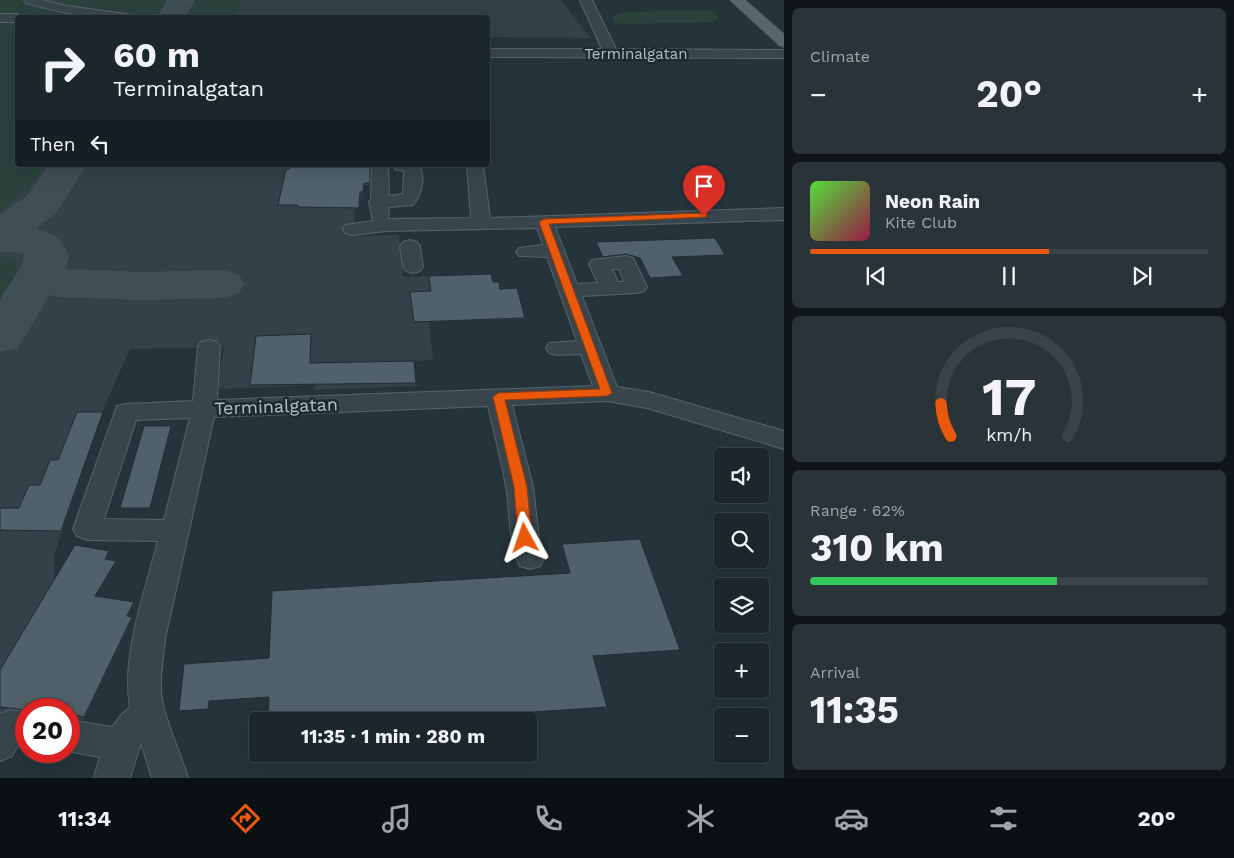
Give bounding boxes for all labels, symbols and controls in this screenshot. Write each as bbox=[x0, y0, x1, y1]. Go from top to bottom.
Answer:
text: 60 m bbox=[113, 34, 200, 76]
icon: right bbox=[30, 35, 95, 100]
street label: Terminalgatan bbox=[584, 45, 688, 63]
text: Climate bbox=[810, 47, 870, 66]
text: 20° bbox=[976, 72, 1042, 116]
text: Terminalgatan bbox=[113, 76, 264, 101]
text: − bbox=[810, 78, 827, 111]
text: + bbox=[1191, 78, 1208, 111]
icon: left bbox=[86, 130, 114, 158]
text: Then bbox=[30, 133, 76, 156]
pin bbox=[683, 165, 725, 216]
icon: arrive bbox=[690, 172, 718, 200]
text: Neon Rain bbox=[885, 190, 980, 213]
text: Kite Club bbox=[885, 213, 957, 232]
icon: previous bbox=[862, 262, 890, 290]
icon: pause bbox=[995, 262, 1023, 290]
icon: next bbox=[1128, 262, 1156, 290]
text: 17 bbox=[982, 367, 1036, 428]
street label: Terminalgatan bbox=[214, 393, 338, 419]
text: km/h bbox=[986, 424, 1032, 445]
map controls bbox=[714, 448, 769, 763]
button: sound bbox=[714, 448, 769, 503]
text: Range · 62% bbox=[810, 501, 905, 520]
position arrow bbox=[498, 511, 550, 563]
button: search bbox=[714, 513, 769, 568]
text: 310 km bbox=[810, 526, 944, 570]
button: layers bbox=[714, 578, 769, 633]
button: + bbox=[714, 643, 769, 698]
text: Arrival bbox=[810, 663, 860, 682]
text: 11:35 bbox=[810, 688, 899, 732]
speed limit sign: 20 bbox=[15, 698, 80, 763]
button: − bbox=[714, 708, 769, 763]
text: 11:35 · 1 min · 280 m bbox=[301, 725, 485, 748]
icon: directions bbox=[228, 801, 263, 836]
icon: music bbox=[379, 801, 414, 836]
icon: phone bbox=[531, 801, 566, 836]
icon: climate bbox=[683, 801, 718, 836]
icon: car bbox=[834, 801, 869, 836]
icon: filters bbox=[986, 801, 1021, 836]
text: 11:34 bbox=[58, 806, 111, 831]
text: 20° bbox=[1137, 806, 1176, 831]

